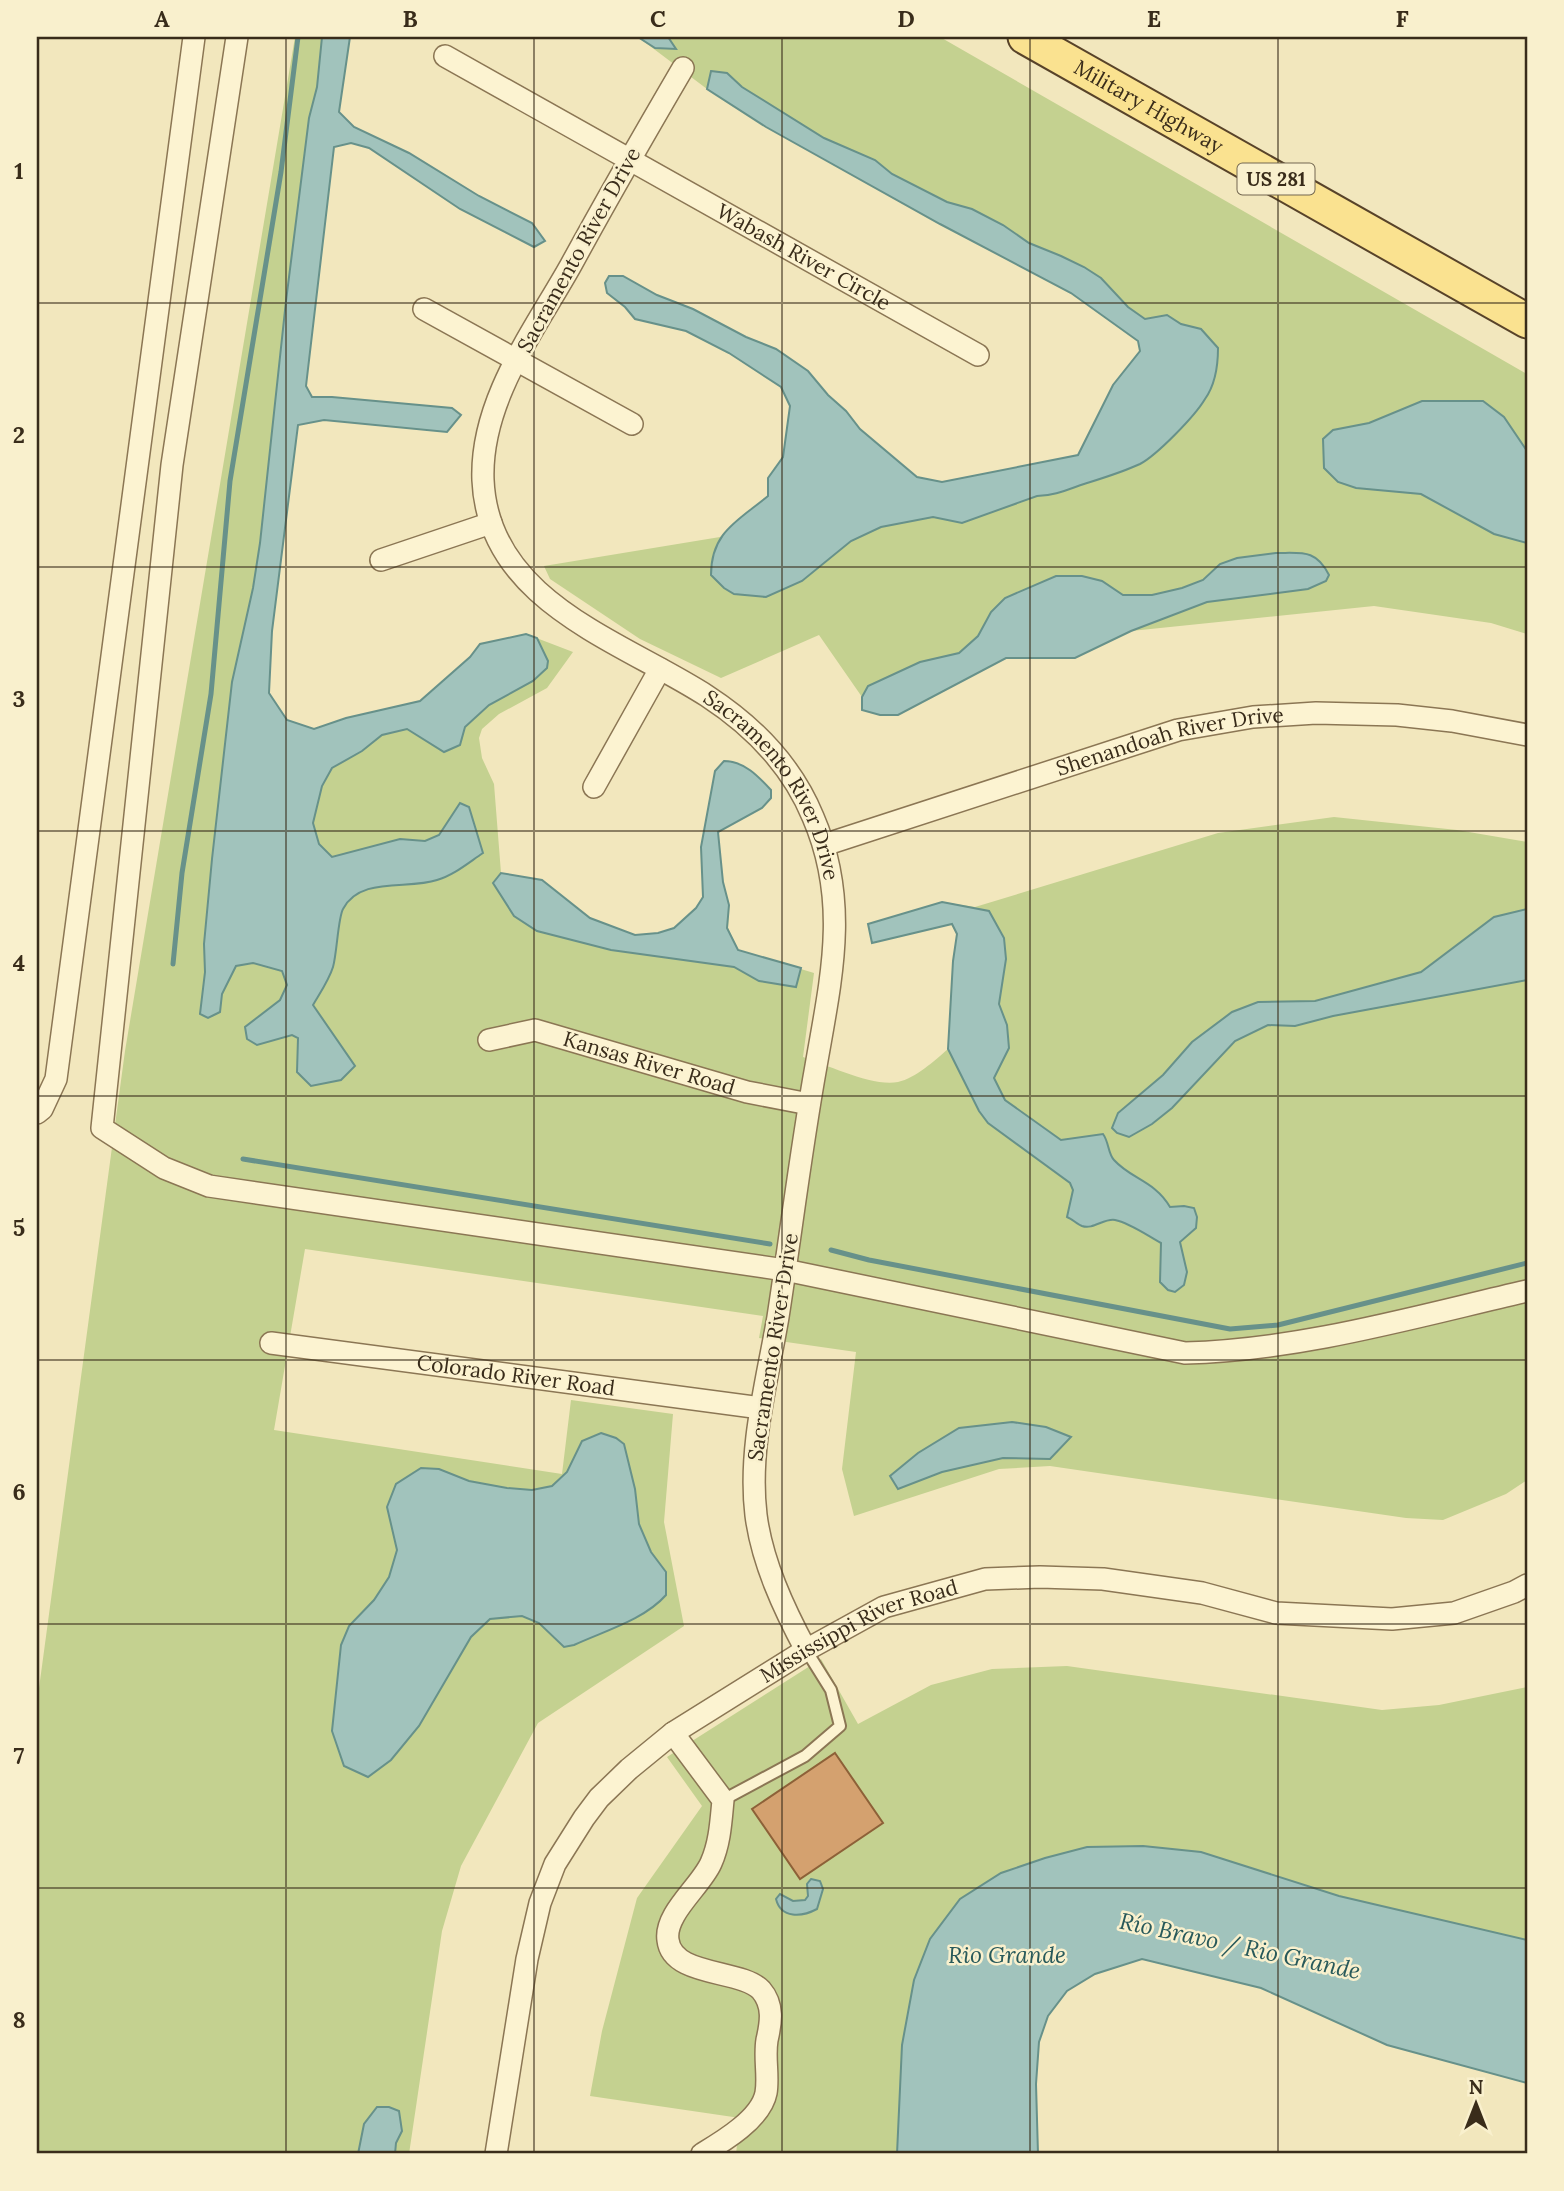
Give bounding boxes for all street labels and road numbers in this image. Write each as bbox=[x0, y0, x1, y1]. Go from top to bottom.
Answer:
street label: Military Highway bbox=[1069, 54, 1228, 159]
street label: Sacramento River Drive bbox=[511, 142, 646, 357]
road number: US 281 bbox=[1238, 164, 1314, 195]
street label: Wabash River Circle bbox=[712, 197, 895, 316]
street label: Sacramento River Drive bbox=[699, 683, 845, 882]
street label: Shenandoah River Drive bbox=[1053, 701, 1285, 782]
street label: Kansas River Road bbox=[560, 1025, 739, 1101]
street label: Sacramento River Drive bbox=[741, 1231, 804, 1463]
street label: Colorado River Road bbox=[415, 1348, 617, 1401]
street label: Mississippi River Road bbox=[755, 1573, 961, 1688]

